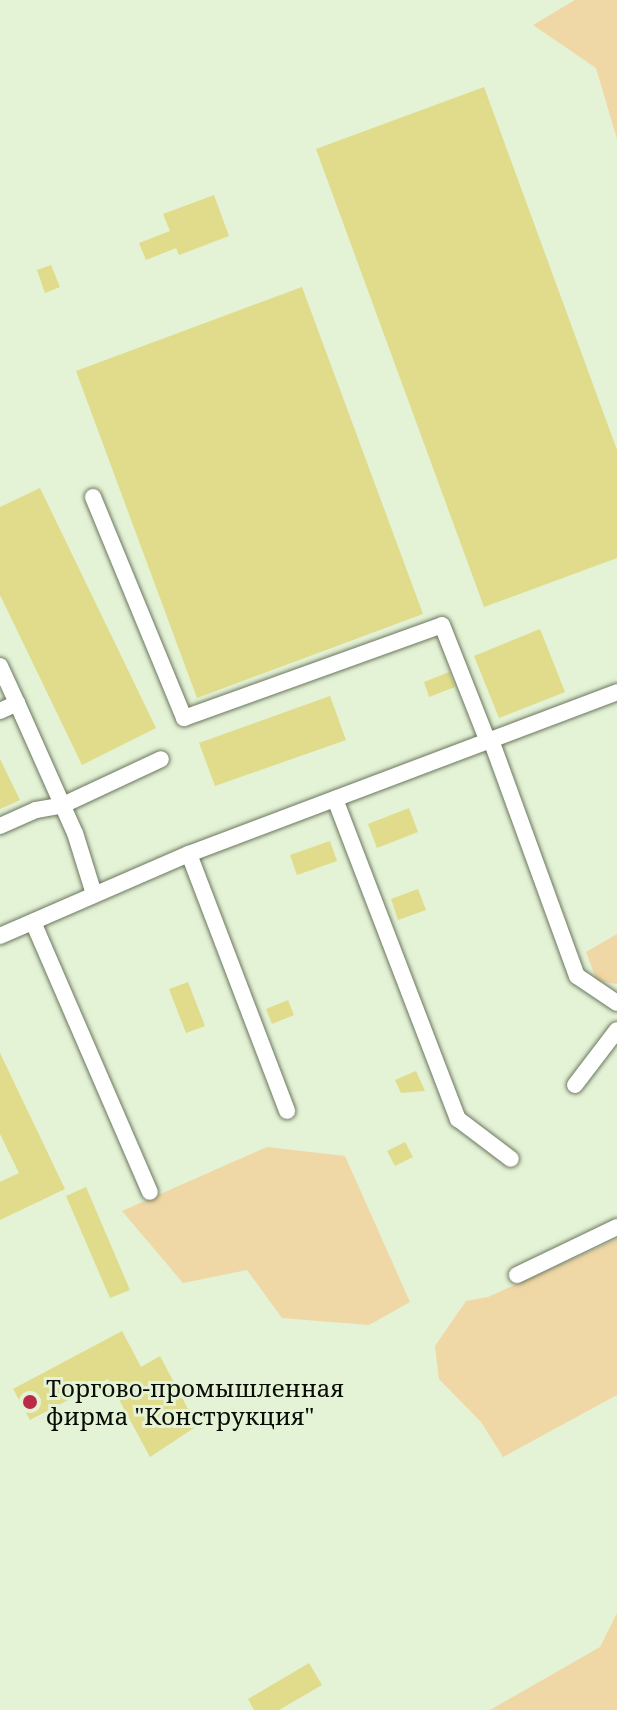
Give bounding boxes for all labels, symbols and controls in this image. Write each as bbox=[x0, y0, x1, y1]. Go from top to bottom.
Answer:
place label: Торгово-промышленная фирма "Конструкция" bbox=[46, 1374, 344, 1430]
marker: Торгово-промышленная фирма "Конструкция" bbox=[21, 1393, 39, 1411]

